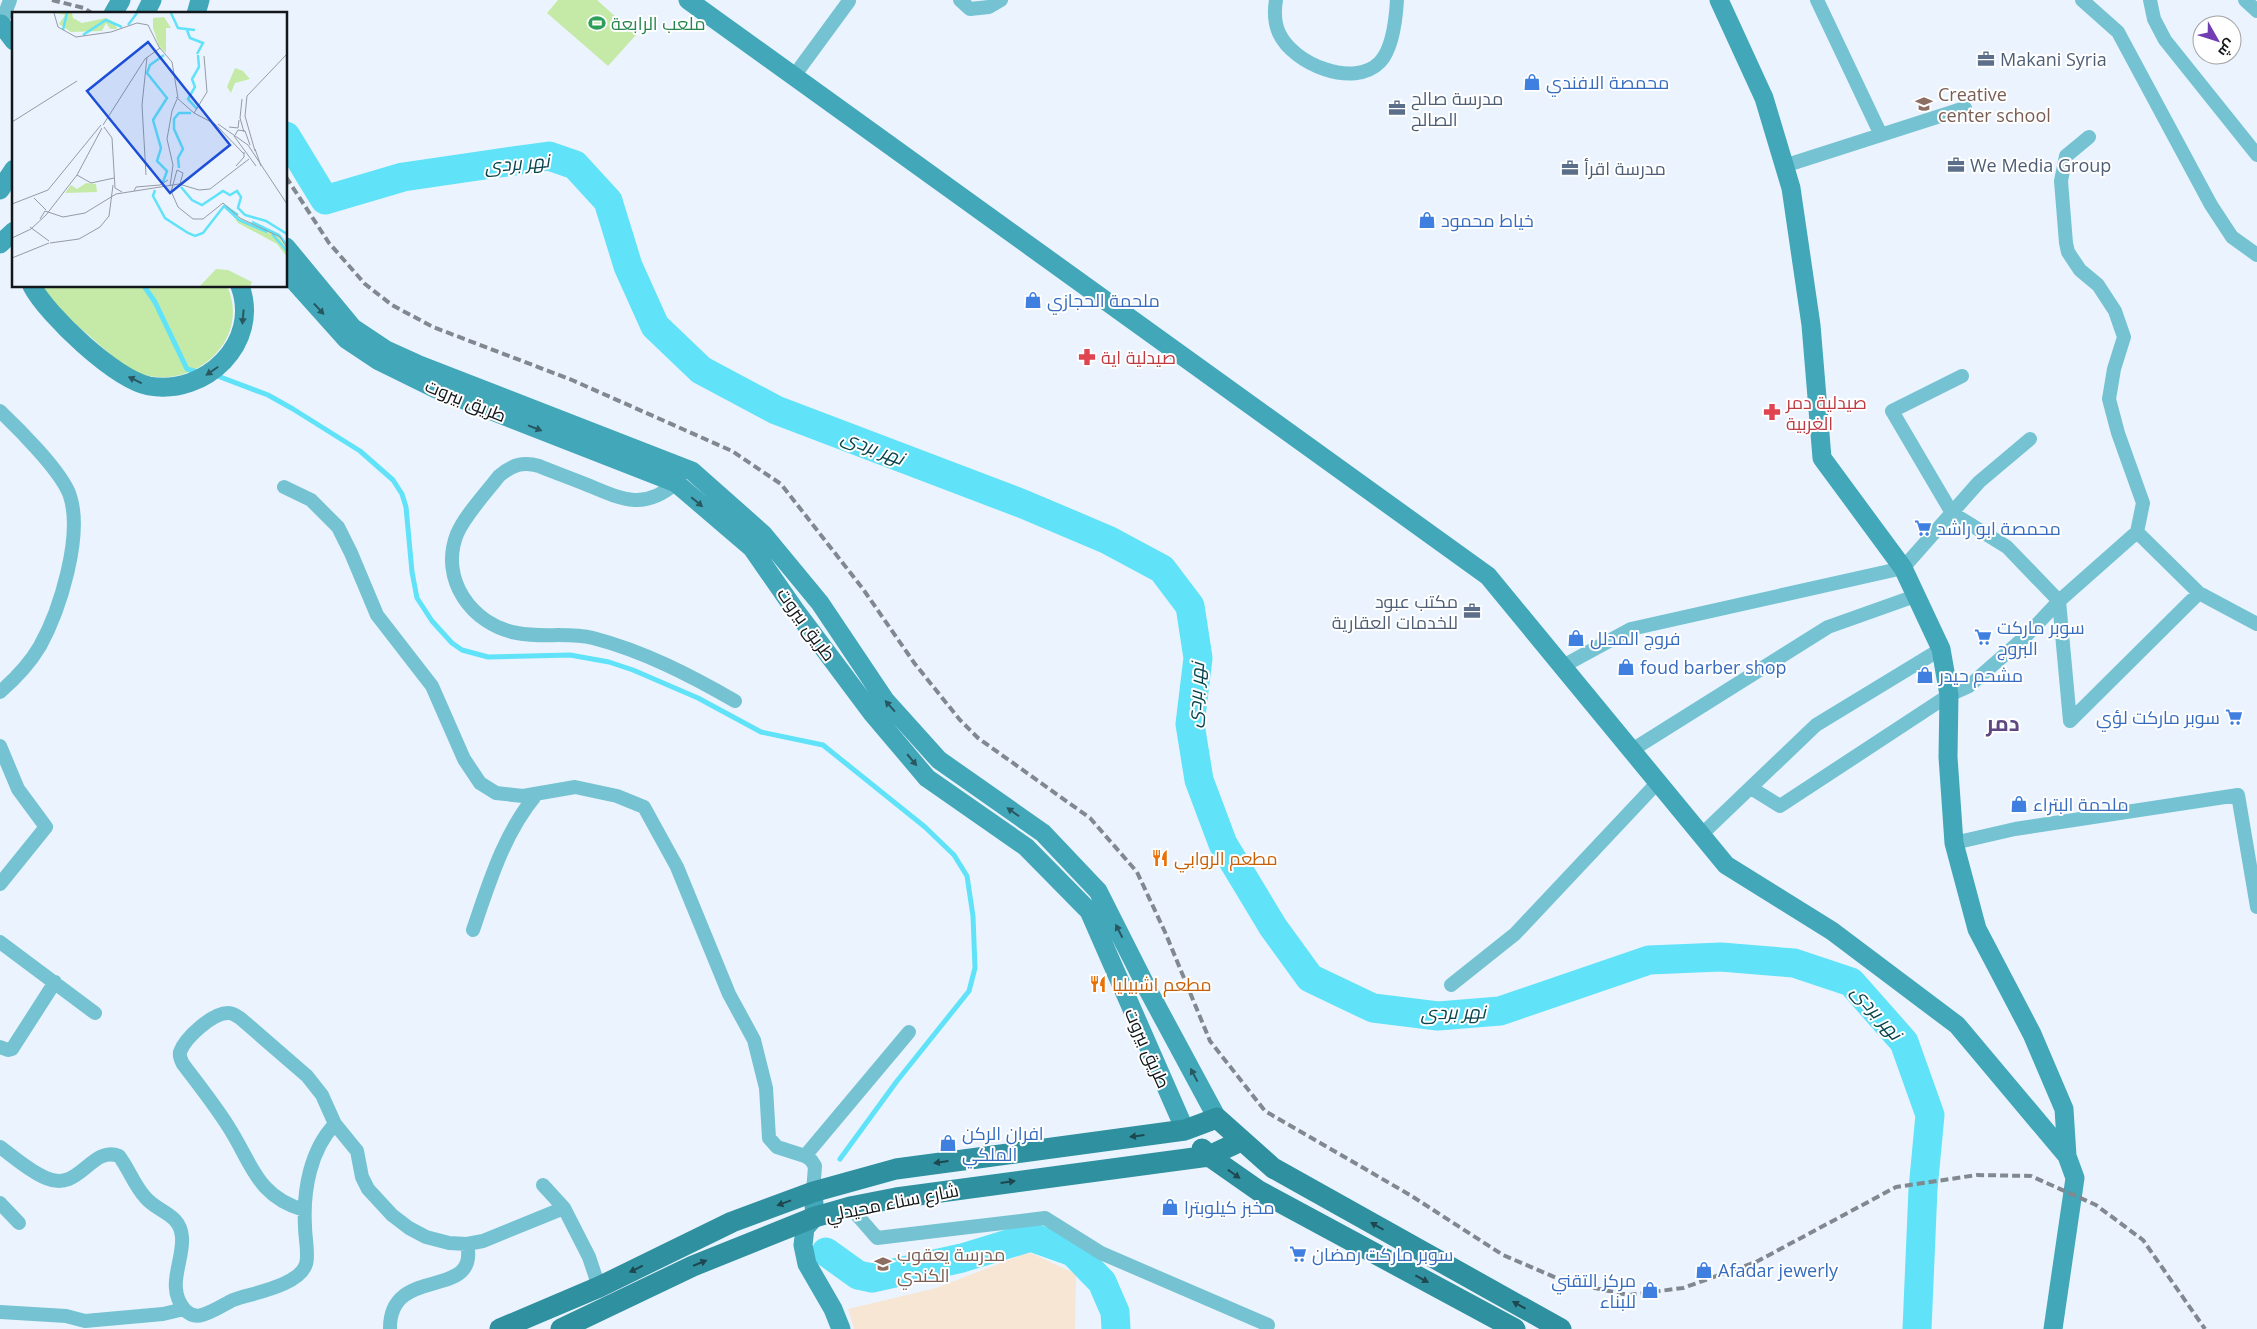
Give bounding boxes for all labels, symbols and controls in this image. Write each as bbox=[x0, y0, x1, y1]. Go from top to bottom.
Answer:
place label: ملعب الرابعة bbox=[611, 11, 706, 35]
inset map bbox=[12, 12, 288, 288]
sports icon: ملعب الرابعة bbox=[587, 13, 607, 33]
north arrow bbox=[2192, 15, 2242, 65]
text: ش bbox=[2214, 36, 2241, 61]
place label: Makani Syria bbox=[2000, 47, 2107, 71]
office icon: Makani Syria bbox=[1976, 49, 1996, 69]
place label: محمصة الافندي bbox=[1546, 70, 1669, 97]
shop icon: محمصة الافندي bbox=[1522, 72, 1542, 92]
place label: Creative center school bbox=[1938, 82, 2051, 127]
place label: مدرسة صالح الصالح bbox=[1411, 86, 1503, 132]
school or university icon: Creative center school bbox=[1914, 94, 1934, 114]
office icon: مدرسة صالح الصالح bbox=[1387, 98, 1407, 118]
water label: نهر بردى bbox=[483, 147, 553, 179]
place label: We Media Group bbox=[1970, 153, 2111, 177]
office icon: We Media Group bbox=[1946, 155, 1966, 175]
place label: مدرسة اقرأ bbox=[1584, 156, 1666, 180]
office icon: مدرسة اقرأ bbox=[1560, 158, 1580, 178]
place label: خياط محمود bbox=[1441, 208, 1534, 232]
shop icon: خياط محمود bbox=[1417, 210, 1437, 230]
place label: ملحمة الحجازي bbox=[1047, 288, 1160, 315]
shop icon: ملحمة الحجازي bbox=[1023, 290, 1043, 310]
one-way arrow bbox=[313, 302, 325, 314]
one-way arrow bbox=[238, 309, 246, 325]
place label: صيدلية اية bbox=[1101, 345, 1176, 369]
pharmacy icon: صيدلية اية bbox=[1077, 347, 1097, 367]
one-way arrow bbox=[205, 367, 219, 376]
street label: طريق بيروت bbox=[422, 373, 510, 428]
one-way arrow bbox=[128, 376, 142, 384]
place label: صيدلية دمر الغربية bbox=[1785, 390, 1867, 435]
pharmacy icon: صيدلية دمر الغربية bbox=[1762, 402, 1782, 422]
water label: نهر بردى bbox=[838, 423, 910, 472]
one-way arrow bbox=[527, 425, 542, 432]
one-way arrow bbox=[691, 496, 704, 507]
place label: محمصة ابو راشد bbox=[1937, 516, 2061, 540]
supermarket icon: محمصة ابو راشد bbox=[1913, 518, 1933, 538]
street label: طريق بيروت bbox=[771, 582, 842, 666]
place label: مكتب عبود للخدمات العقارية bbox=[1332, 589, 1458, 634]
office icon: مكتب عبود للخدمات العقارية bbox=[1462, 601, 1482, 621]
place label: سوبر ماركت البروج bbox=[1997, 615, 2085, 661]
place label: فروج المدلل bbox=[1590, 626, 1680, 651]
supermarket icon: سوبر ماركت البروج bbox=[1973, 627, 1993, 647]
shop icon: فروج المدلل bbox=[1566, 628, 1586, 648]
place label: foud barber shop bbox=[1640, 655, 1787, 679]
shop icon: foud barber shop bbox=[1616, 657, 1636, 677]
water label: نهر بردى bbox=[1180, 660, 1210, 728]
place label: مشحم حيدر bbox=[1938, 663, 2023, 688]
shop icon: مشحم حيدر bbox=[1915, 665, 1935, 685]
one-way arrow bbox=[884, 700, 896, 712]
place label: سوبر ماركت لؤي bbox=[2096, 705, 2220, 732]
district label: دمر bbox=[1985, 707, 2020, 737]
supermarket icon: سوبر ماركت لؤي bbox=[2224, 707, 2244, 727]
one-way arrow bbox=[907, 753, 918, 766]
place label: ملحمة البتراء bbox=[2033, 792, 2129, 816]
shop icon: ملحمة البتراء bbox=[2009, 794, 2029, 814]
one-way arrow bbox=[1006, 807, 1019, 817]
place label: مطعم الروابي bbox=[1174, 846, 1278, 873]
restaurant icon: مطعم الروابي bbox=[1150, 848, 1170, 868]
one-way arrow bbox=[1114, 924, 1122, 938]
place label: مطعم اشبيليا bbox=[1112, 972, 1211, 997]
restaurant icon: مطعم اشبيليا bbox=[1088, 974, 1108, 994]
water label: نهر بردى bbox=[1846, 979, 1909, 1047]
water label: نهر بردى bbox=[1420, 998, 1488, 1026]
street label: طريق بيروت bbox=[1119, 1004, 1176, 1092]
one-way arrow bbox=[1190, 1068, 1198, 1083]
place label: افران الركن الملكي bbox=[962, 1121, 1044, 1169]
one-way arrow bbox=[1128, 1132, 1144, 1140]
shop icon: افران الركن الملكي bbox=[938, 1133, 958, 1153]
one-way arrow bbox=[932, 1159, 948, 1167]
one-way arrow bbox=[1227, 1169, 1241, 1179]
street label: شارع سناء محيدلي bbox=[823, 1177, 961, 1230]
one-way arrow bbox=[1000, 1178, 1016, 1186]
place label: مخبز كيلوبترا bbox=[1184, 1195, 1275, 1219]
shop icon: مخبز كيلوبترا bbox=[1160, 1197, 1180, 1217]
one-way arrow bbox=[776, 1199, 791, 1207]
one-way arrow bbox=[1370, 1222, 1383, 1231]
place label: مدرسة يعقوب الكندي bbox=[897, 1242, 1005, 1290]
place label: سوبر ماركت رمضان bbox=[1312, 1242, 1453, 1266]
supermarket icon: سوبر ماركت رمضان bbox=[1288, 1244, 1308, 1264]
school or university icon: مدرسة يعقوب الكندي bbox=[873, 1254, 893, 1274]
place label: Afadar jewerly bbox=[1718, 1258, 1839, 1282]
one-way arrow bbox=[693, 1259, 708, 1267]
shop icon: Afadar jewerly bbox=[1694, 1260, 1714, 1280]
one-way arrow bbox=[629, 1265, 643, 1273]
place label: مركز التقني للبناء bbox=[1551, 1268, 1636, 1313]
one-way arrow bbox=[1415, 1274, 1428, 1283]
shop icon: مركز التقني للبناء bbox=[1640, 1280, 1660, 1300]
one-way arrow bbox=[1512, 1301, 1525, 1310]

